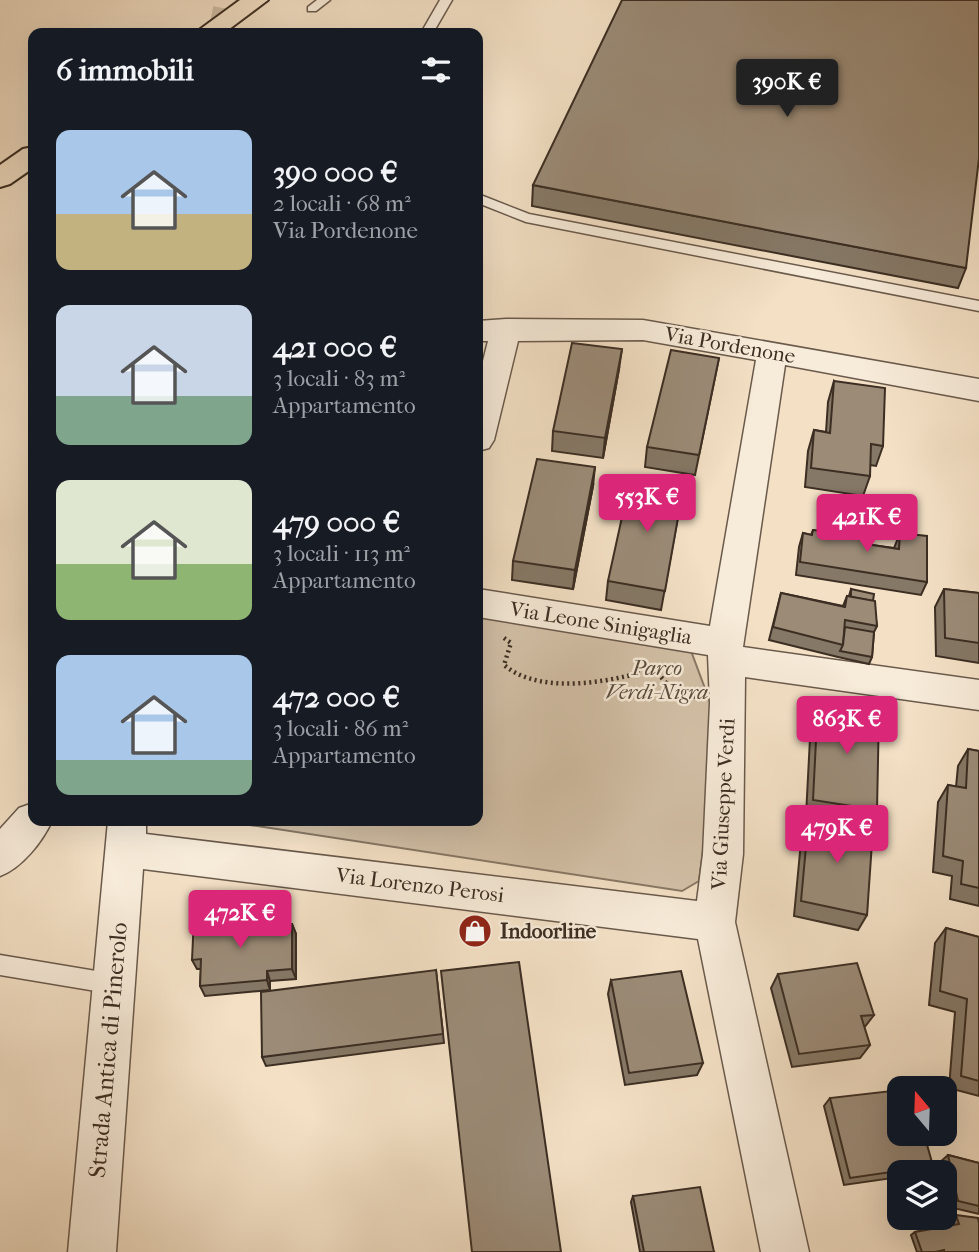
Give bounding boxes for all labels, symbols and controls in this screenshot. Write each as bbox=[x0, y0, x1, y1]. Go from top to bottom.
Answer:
icon: filters bbox=[417, 51, 455, 89]
text: 6 immobili bbox=[56, 53, 194, 88]
pin: 390K € bbox=[730, 60, 844, 119]
text: 390K € bbox=[752, 68, 822, 95]
text: 390 000 € bbox=[273, 155, 398, 190]
icon: home bbox=[112, 158, 196, 242]
text: 2 locali · 68 m² bbox=[273, 190, 411, 217]
text: Via Pordenone bbox=[273, 217, 418, 244]
street label: Via Pordenone bbox=[662, 322, 797, 368]
text: 421 000 € bbox=[273, 330, 397, 365]
icon: home bbox=[112, 333, 196, 417]
text: 3 locali · 83 m² bbox=[273, 365, 405, 392]
text: Appartamento bbox=[273, 392, 416, 419]
pin: 553K € bbox=[590, 475, 704, 534]
text: 553K € bbox=[615, 483, 679, 510]
pin: 421K € bbox=[810, 494, 924, 554]
text: 421K € bbox=[833, 503, 901, 530]
text: 479 000 € bbox=[273, 505, 400, 540]
icon: home bbox=[112, 508, 196, 592]
text: 3 locali · 113 m² bbox=[273, 540, 410, 567]
text: Appartamento bbox=[273, 567, 416, 594]
street label: Via Leone Sinigaglia bbox=[507, 597, 694, 649]
park label: Parco Verdi-Nigra bbox=[606, 656, 708, 704]
text: 472 000 € bbox=[273, 680, 400, 715]
icon: home bbox=[112, 683, 196, 767]
pin: 863K € bbox=[790, 696, 904, 756]
text: 863K € bbox=[813, 705, 881, 732]
text: 3 locali · 86 m² bbox=[273, 715, 408, 742]
street label: Via Giuseppe Verdi bbox=[706, 718, 739, 891]
text: Appartamento bbox=[273, 742, 416, 769]
pin: 479K € bbox=[780, 806, 894, 865]
text: 479K € bbox=[801, 814, 873, 841]
street label: Via Lorenzo Perosi bbox=[334, 863, 505, 907]
pin: 472K € bbox=[183, 890, 297, 950]
text: 472K € bbox=[204, 899, 276, 926]
shop icon: Indoorline bbox=[456, 912, 494, 950]
place label: Indoorline bbox=[500, 919, 597, 943]
street label: Strada Antica di Pinerolo bbox=[83, 921, 133, 1179]
north arrow bbox=[887, 1076, 957, 1146]
map controls bbox=[887, 1076, 957, 1230]
button: layers bbox=[887, 1160, 957, 1230]

